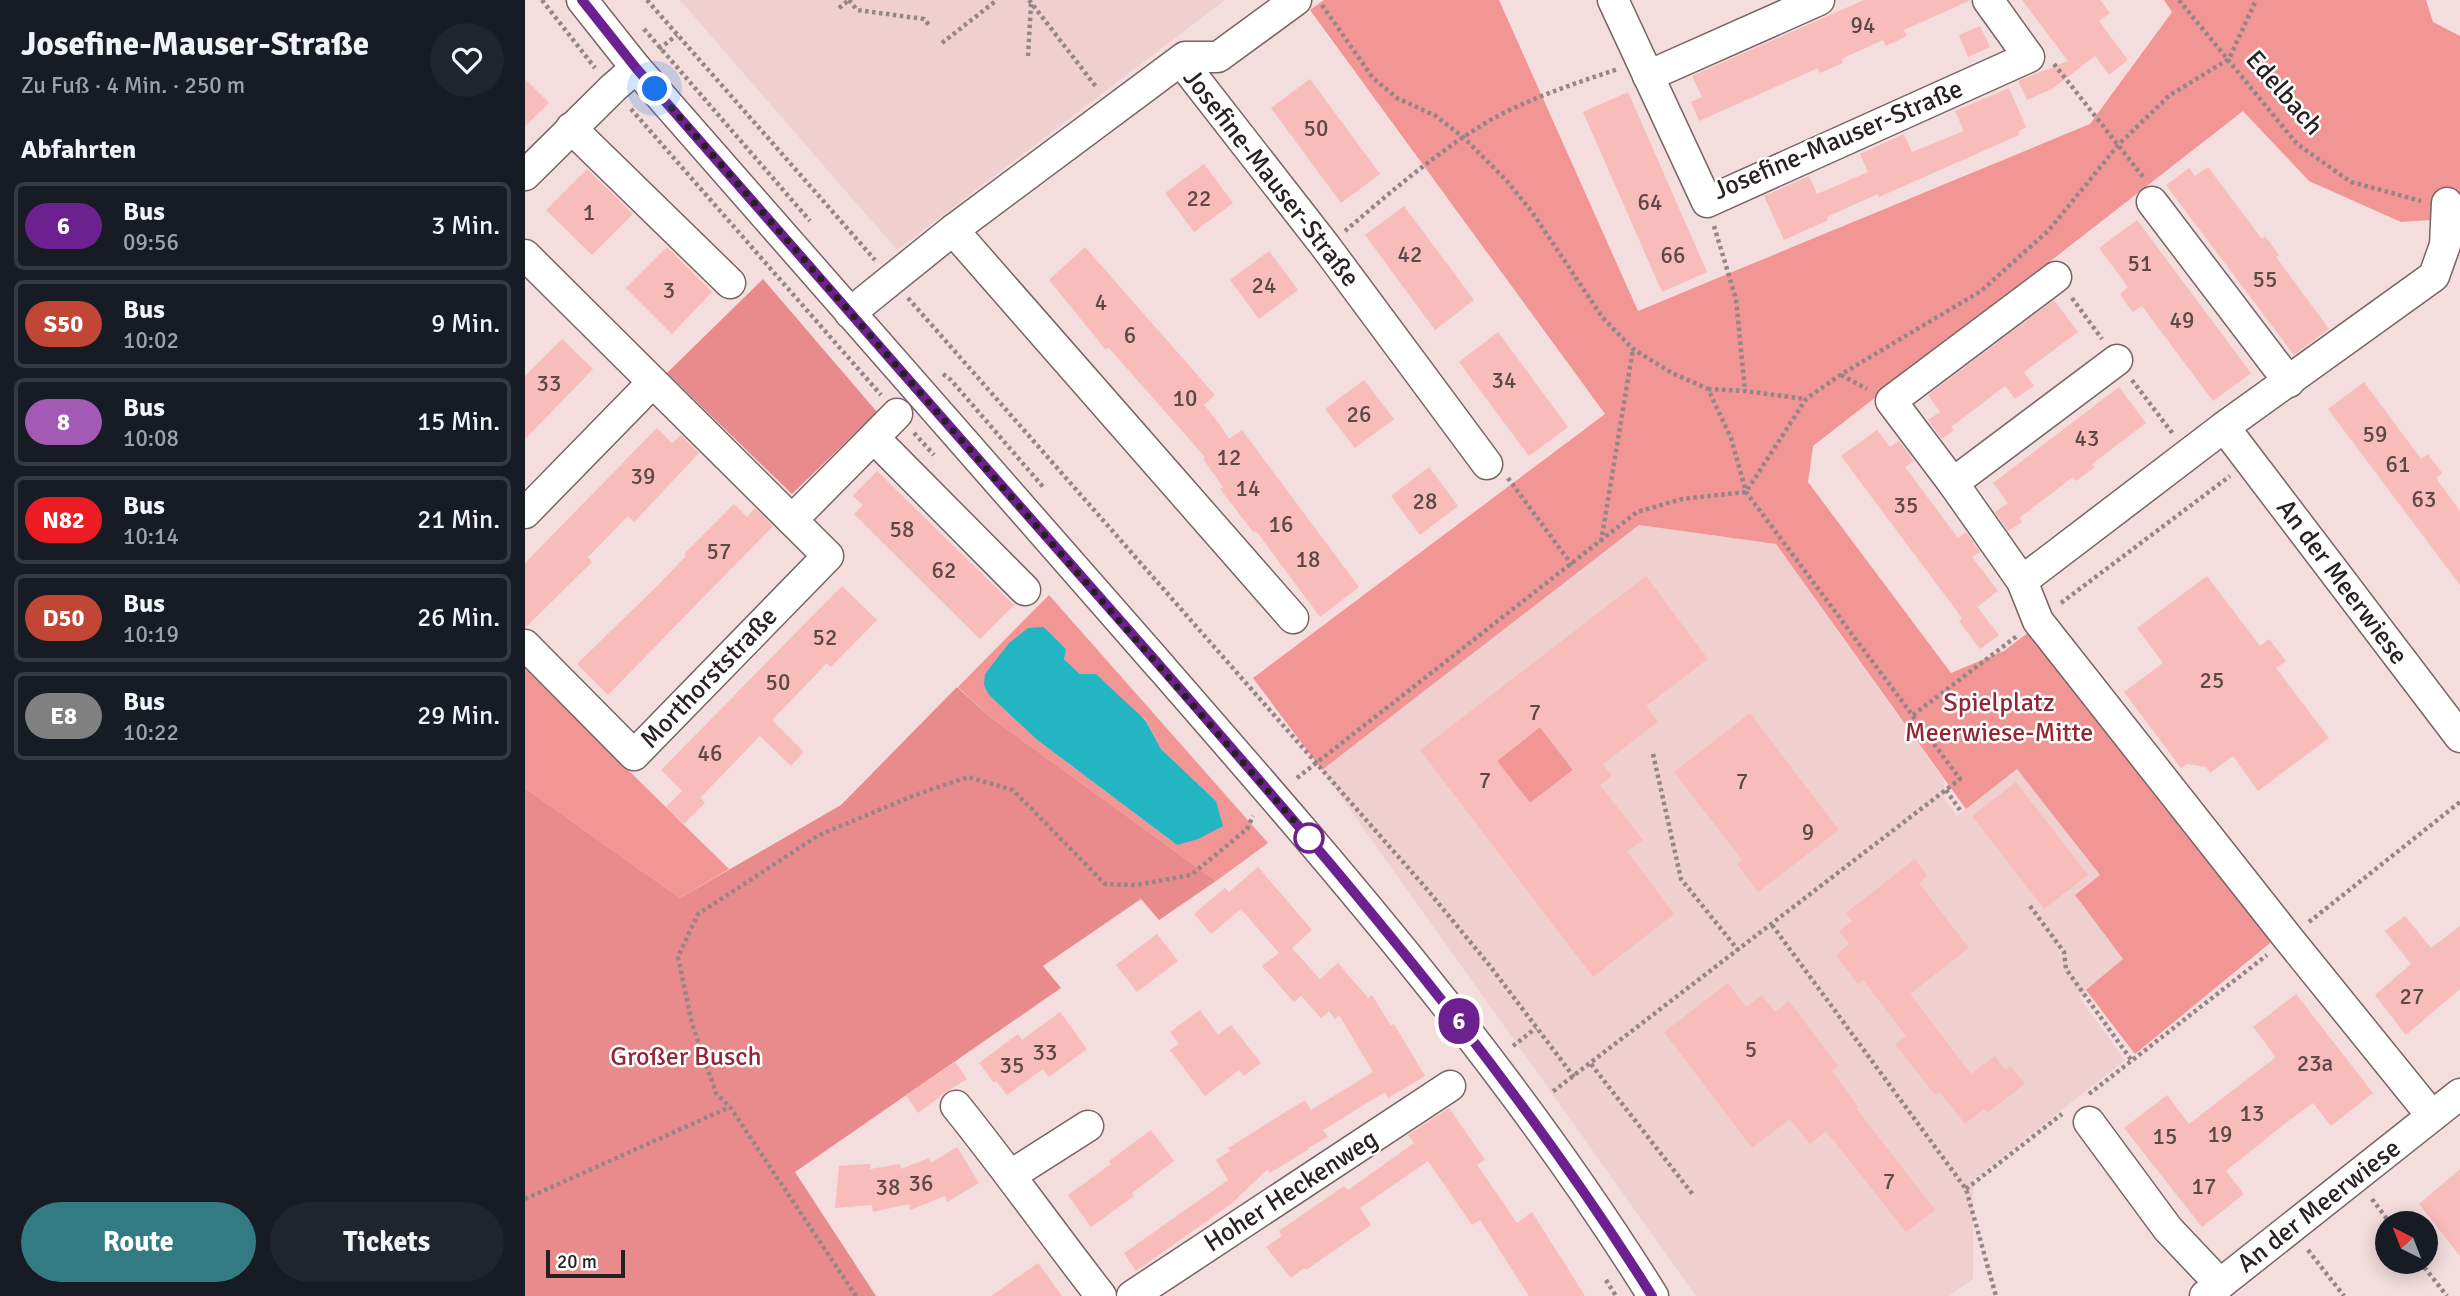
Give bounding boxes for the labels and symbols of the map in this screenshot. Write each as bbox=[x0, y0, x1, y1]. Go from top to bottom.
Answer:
house number: 94 bbox=[1851, 11, 1875, 40]
street label: Edelbach bbox=[2238, 44, 2330, 142]
street label: Josefine-Mauser-Straße bbox=[1176, 63, 1366, 293]
your location bbox=[637, 71, 672, 106]
street label: Josefine-Mauser-Straße bbox=[1708, 73, 1968, 207]
house number: 50 bbox=[1304, 114, 1328, 143]
house number: 22 bbox=[1187, 184, 1211, 213]
house number: 64 bbox=[1638, 188, 1662, 217]
house number: 1 bbox=[583, 198, 595, 227]
house number: 42 bbox=[1398, 240, 1422, 269]
house number: 66 bbox=[1661, 241, 1685, 270]
house number: 51 bbox=[2128, 249, 2152, 278]
house number: 55 bbox=[2253, 265, 2277, 294]
house number: 24 bbox=[1252, 271, 1276, 300]
house number: 3 bbox=[663, 276, 675, 305]
house number: 4 bbox=[1095, 288, 1107, 317]
house number: 49 bbox=[2170, 306, 2194, 335]
house number: 6 bbox=[1124, 321, 1136, 350]
house number: 34 bbox=[1492, 366, 1516, 395]
house number: 33 bbox=[537, 369, 561, 398]
house number: 10 bbox=[1173, 384, 1197, 413]
house number: 26 bbox=[1347, 400, 1371, 429]
house number: 59 bbox=[2363, 420, 2387, 449]
house number: 43 bbox=[2075, 424, 2099, 453]
house number: 12 bbox=[1217, 443, 1241, 472]
house number: 61 bbox=[2386, 450, 2410, 479]
house number: 39 bbox=[631, 462, 655, 491]
house number: 14 bbox=[1236, 474, 1260, 503]
house number: 63 bbox=[2412, 485, 2436, 514]
house number: 28 bbox=[1413, 487, 1437, 516]
house number: 35 bbox=[1894, 491, 1918, 520]
street label: An der Meerwiese bbox=[2269, 493, 2415, 671]
house number: 16 bbox=[1269, 510, 1293, 539]
house number: 58 bbox=[890, 515, 914, 544]
house number: 57 bbox=[707, 537, 731, 566]
house number: 18 bbox=[1296, 545, 1320, 574]
house number: 62 bbox=[932, 556, 956, 585]
street label: Morthorststraße bbox=[634, 601, 784, 755]
house number: 52 bbox=[813, 623, 837, 652]
house number: 25 bbox=[2200, 666, 2224, 695]
house number: 50 bbox=[766, 668, 790, 697]
park label: Spielplatz Meerwiese-Mitte bbox=[1905, 687, 2093, 749]
house number: 7 bbox=[1529, 698, 1541, 727]
house number: 46 bbox=[698, 739, 722, 768]
house number: 7 bbox=[1479, 766, 1491, 795]
house number: 7 bbox=[1736, 767, 1748, 796]
house number: 9 bbox=[1802, 818, 1814, 847]
unlabelled marker bbox=[1294, 823, 1324, 853]
house number: 27 bbox=[2400, 982, 2424, 1011]
line badge: 6 bbox=[1436, 998, 1482, 1044]
house number: 5 bbox=[1745, 1035, 1757, 1064]
house number: 33 bbox=[1033, 1038, 1057, 1067]
park label: Großer Busch bbox=[610, 1041, 762, 1073]
house number: 23a bbox=[2297, 1049, 2333, 1078]
house number: 35 bbox=[1000, 1051, 1024, 1080]
house number: 13 bbox=[2240, 1099, 2264, 1128]
house number: 19 bbox=[2208, 1120, 2232, 1149]
house number: 15 bbox=[2153, 1122, 2177, 1151]
street label: Hoher Heckenweg bbox=[1198, 1123, 1384, 1259]
street label: An der Meerwiese bbox=[2231, 1132, 2407, 1280]
house number: 7 bbox=[1883, 1167, 1895, 1196]
house number: 36 bbox=[909, 1169, 933, 1198]
house number: 17 bbox=[2192, 1172, 2216, 1201]
house number: 38 bbox=[876, 1173, 900, 1202]
north arrow bbox=[2375, 1211, 2438, 1274]
scale bar bbox=[546, 1247, 625, 1279]

